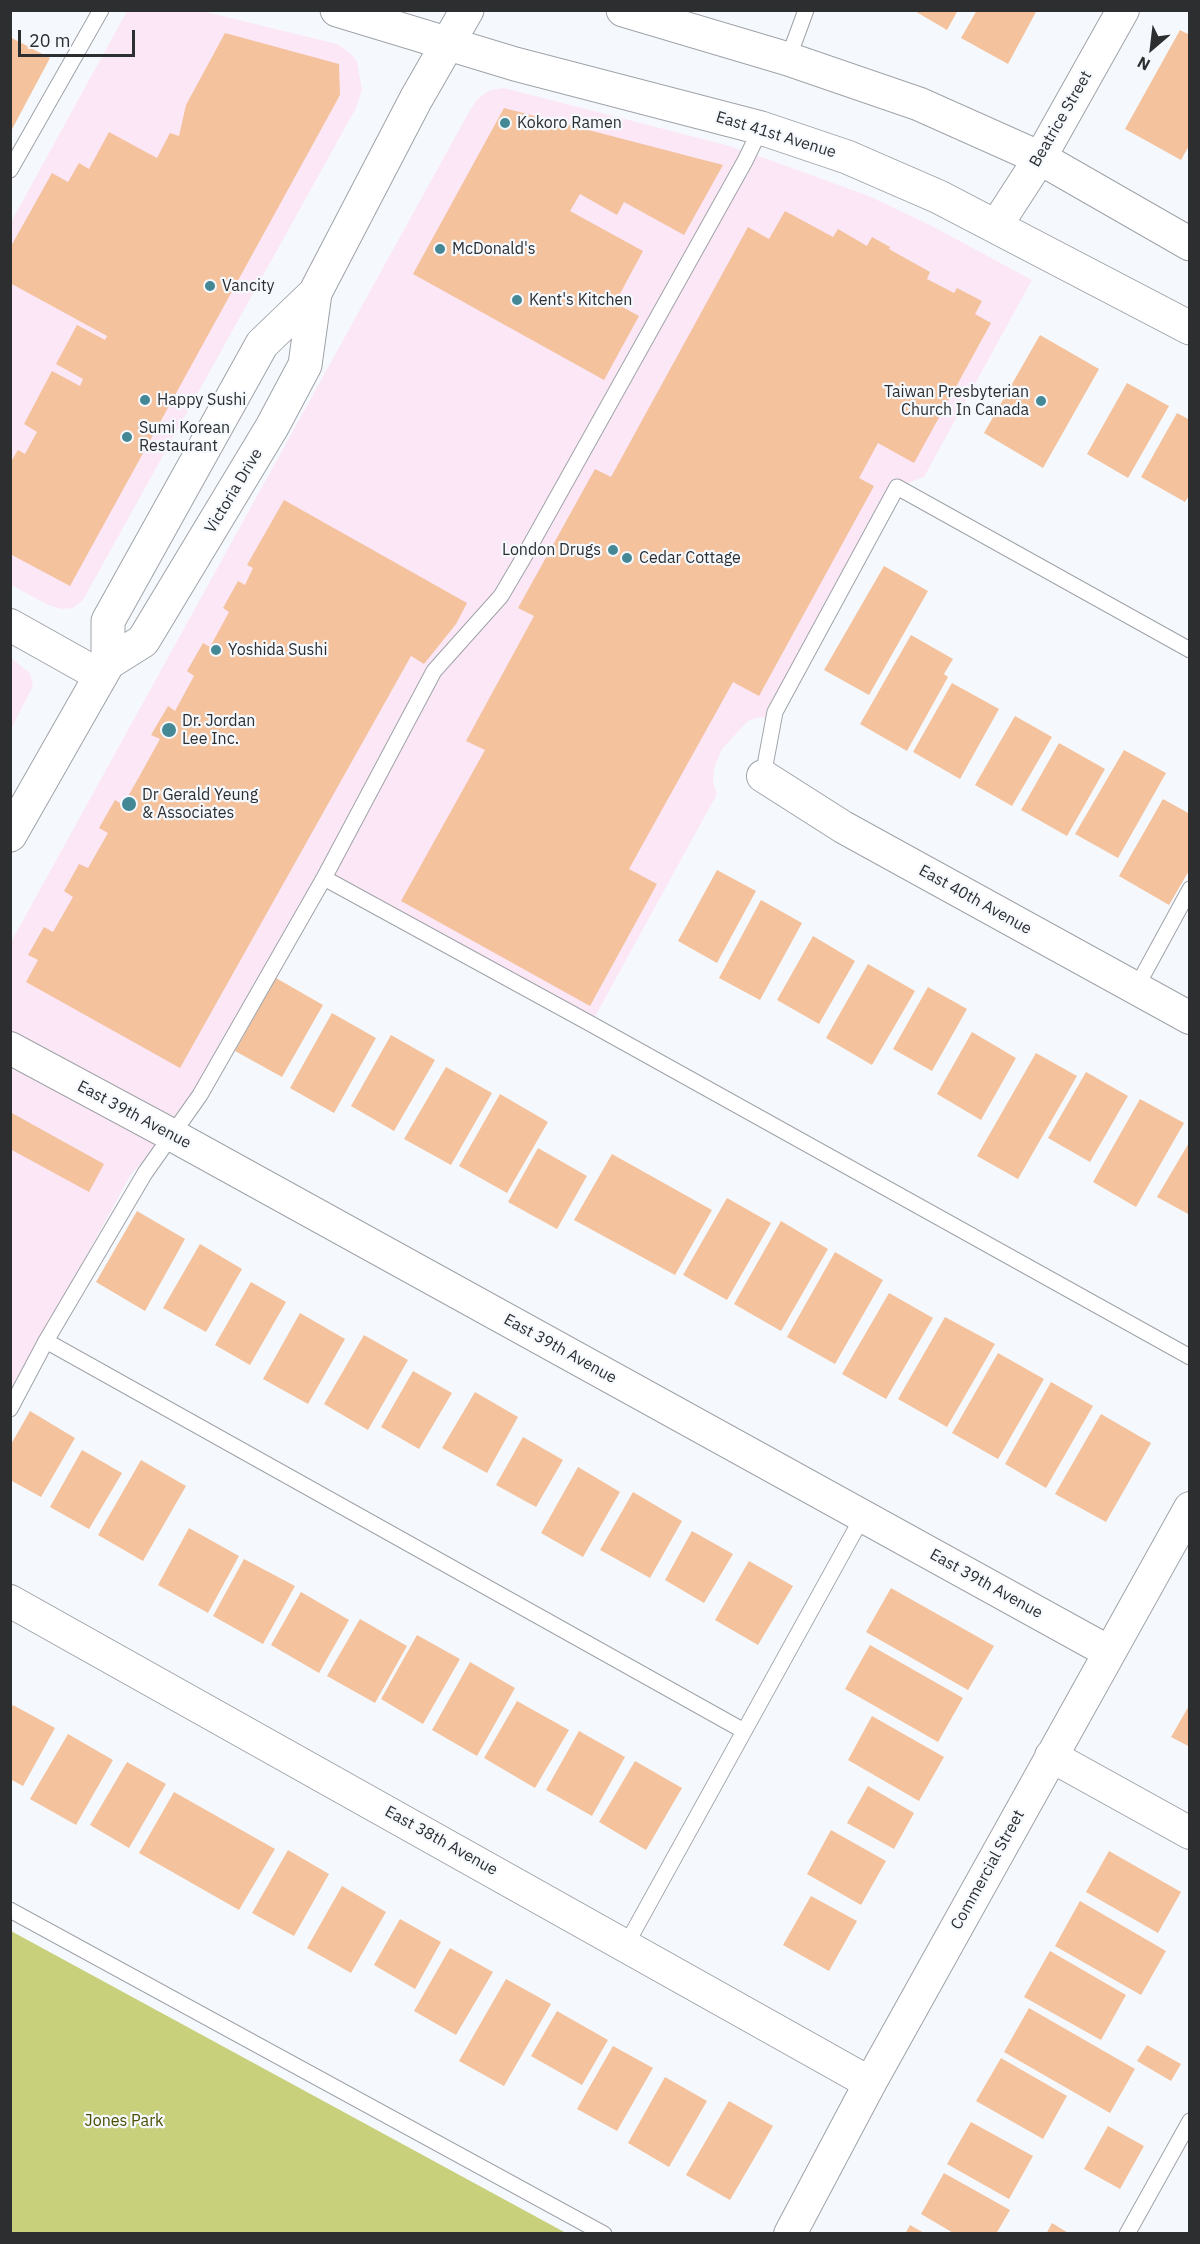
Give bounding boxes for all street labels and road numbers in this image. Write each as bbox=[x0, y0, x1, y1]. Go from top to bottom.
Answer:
street label: Beatrice Street bbox=[1026, 68, 1096, 170]
street label: East 41st Avenue bbox=[714, 108, 838, 162]
street label: Victoria Drive bbox=[201, 445, 267, 537]
street label: East 40th Avenue bbox=[915, 861, 1035, 939]
street label: East 39th Avenue bbox=[74, 1077, 194, 1153]
street label: East 39th Avenue bbox=[500, 1310, 620, 1388]
street label: East 39th Avenue bbox=[926, 1545, 1046, 1623]
street label: East 38th Avenue bbox=[381, 1802, 501, 1880]
street label: Commercial Street bbox=[947, 1807, 1029, 1933]

